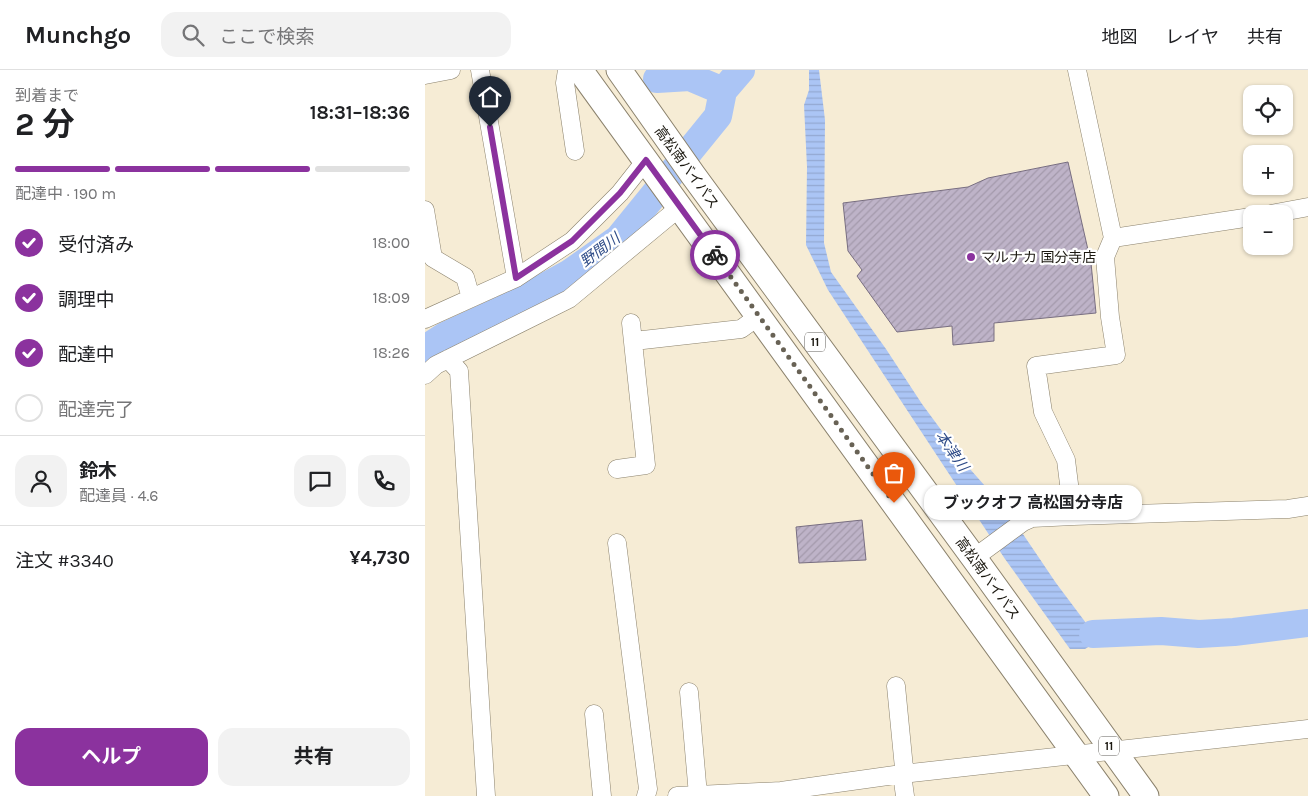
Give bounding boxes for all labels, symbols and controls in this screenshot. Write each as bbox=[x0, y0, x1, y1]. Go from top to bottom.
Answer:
search box bbox=[161, 12, 511, 57]
text: Munchgo bbox=[25, 21, 131, 49]
icon: search bbox=[179, 21, 207, 49]
text: ここで検索 bbox=[219, 26, 314, 48]
text: 地図 bbox=[1102, 26, 1138, 48]
text: レイヤ bbox=[1166, 26, 1219, 48]
text: 共有 bbox=[1247, 26, 1283, 48]
pin bbox=[469, 76, 511, 127]
icon: home bbox=[476, 83, 504, 111]
map controls bbox=[1243, 85, 1293, 255]
button: locate bbox=[1243, 85, 1293, 135]
text: 到着まで bbox=[15, 86, 79, 105]
text: 18:31–18:36 bbox=[310, 102, 410, 124]
text: 2 分 bbox=[15, 106, 74, 143]
street label: 高松南バイパス bbox=[651, 123, 722, 212]
button: + bbox=[1243, 145, 1293, 195]
text: 配達中 · 190 m bbox=[15, 184, 116, 203]
button: − bbox=[1243, 205, 1293, 255]
water label: 野間川 bbox=[577, 228, 625, 271]
icon: check bbox=[15, 229, 43, 257]
courier bbox=[690, 230, 740, 280]
text: 18:00 bbox=[372, 233, 410, 252]
text: 受付済み bbox=[58, 234, 134, 256]
icon: bike bbox=[701, 241, 729, 269]
place label: マルナカ 国分寺店 bbox=[981, 249, 1096, 266]
marker: マルナカ 国分寺店 bbox=[965, 251, 977, 263]
icon: check bbox=[15, 284, 43, 312]
text: 18:09 bbox=[372, 288, 410, 307]
text: 調理中 bbox=[58, 289, 115, 311]
road number: 11 bbox=[805, 332, 825, 352]
icon: check bbox=[15, 339, 43, 367]
text: 18:26 bbox=[373, 343, 410, 362]
text: 配達中 bbox=[58, 344, 115, 366]
text: 配達完了 bbox=[58, 399, 134, 421]
water label: 本津川 bbox=[932, 427, 973, 476]
pin bbox=[873, 452, 915, 503]
button: person bbox=[15, 455, 67, 507]
button: chat bbox=[294, 455, 346, 507]
button: phone bbox=[358, 455, 410, 507]
icon: bag bbox=[880, 459, 908, 487]
text: 鈴木 bbox=[79, 460, 117, 482]
text: 配達員 · 4.6 bbox=[79, 486, 158, 505]
callout: ブックオフ 高松国分寺店 bbox=[924, 486, 1141, 520]
text: ブックオフ 高松国分寺店 bbox=[943, 493, 1123, 512]
street label: 高松南バイパス bbox=[952, 534, 1023, 623]
text: ¥4,730 bbox=[349, 547, 410, 569]
text: 注文 #3340 bbox=[15, 550, 114, 572]
button: ヘルプ bbox=[15, 728, 208, 786]
button: 共有 bbox=[218, 728, 410, 786]
road number: 11 bbox=[1099, 736, 1119, 756]

